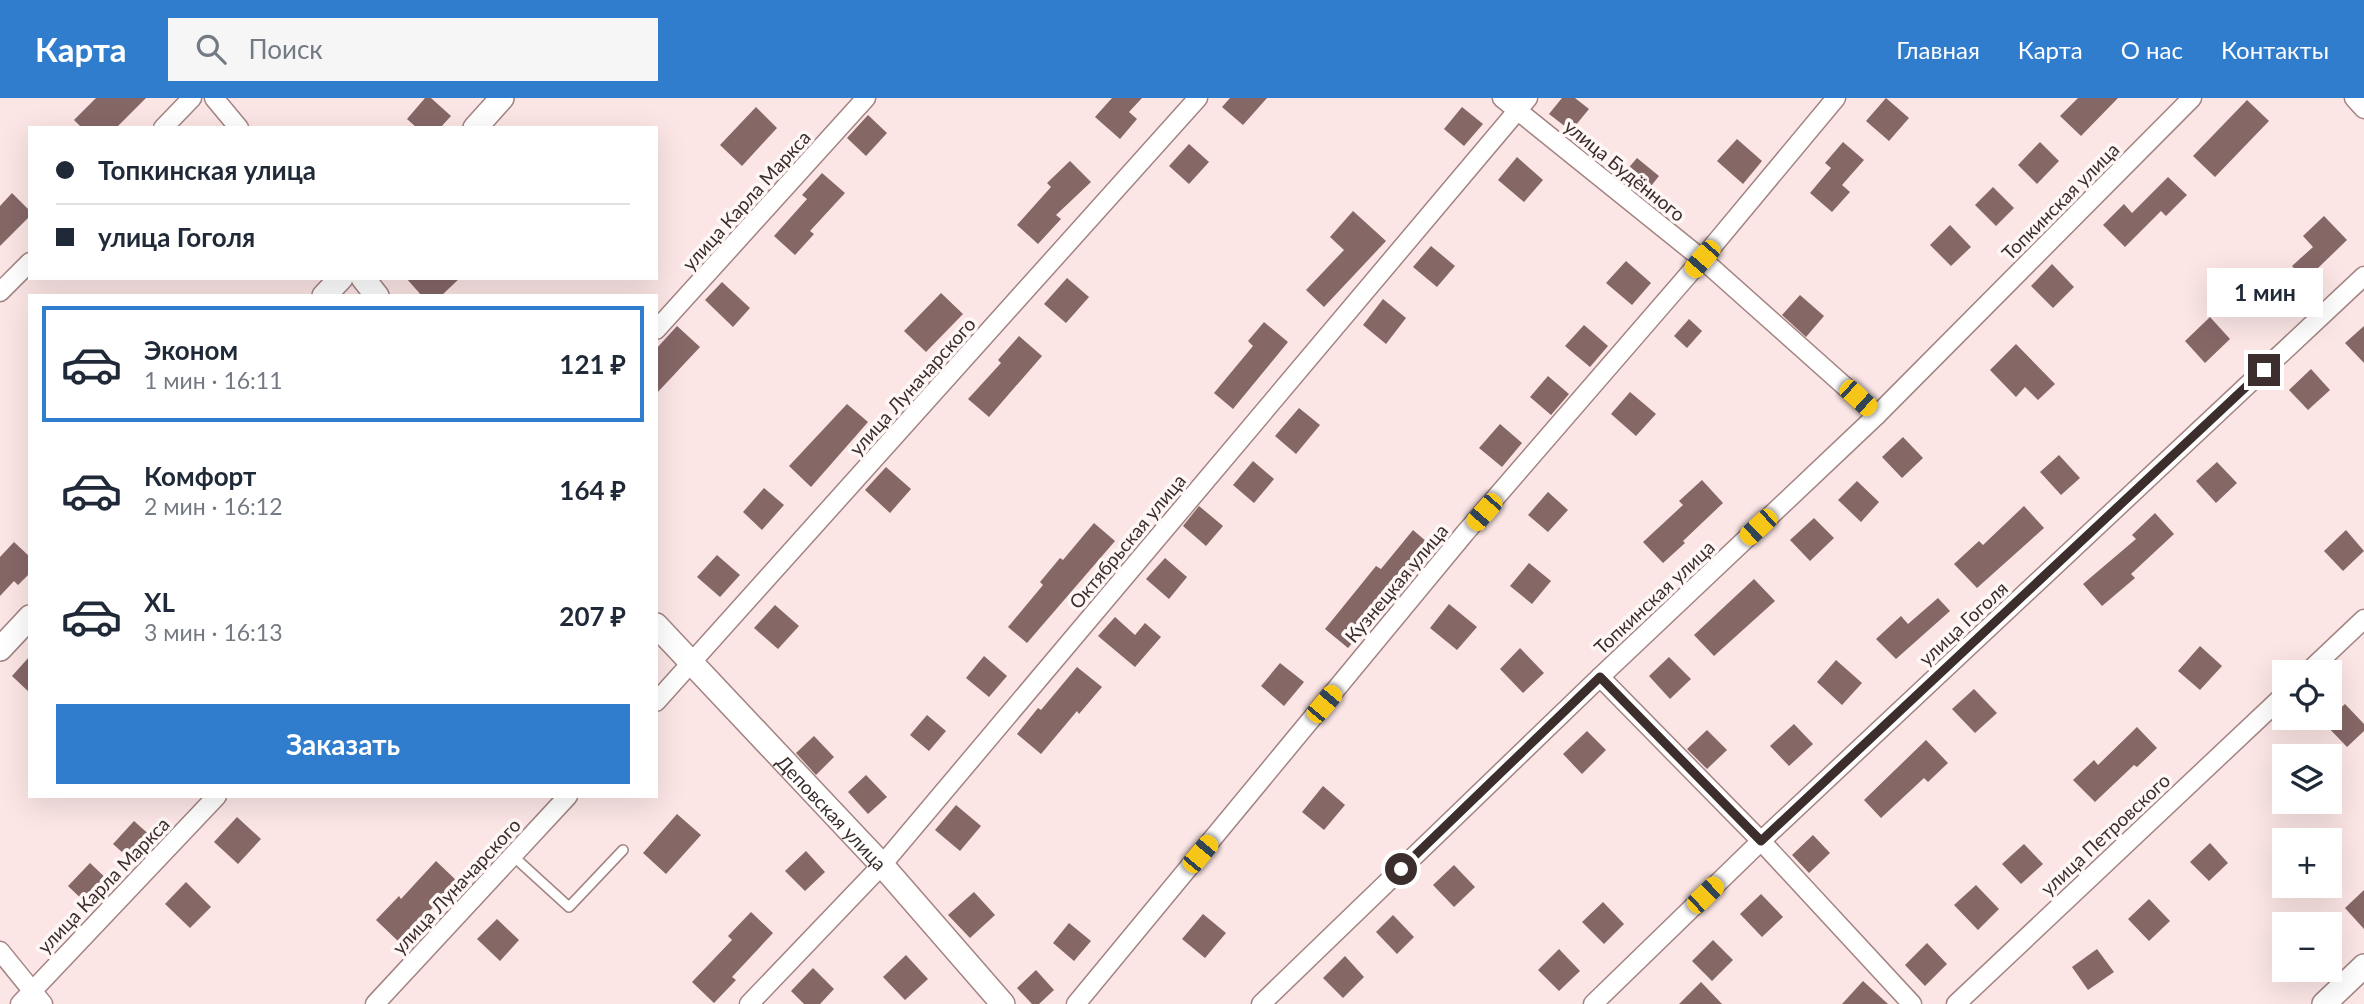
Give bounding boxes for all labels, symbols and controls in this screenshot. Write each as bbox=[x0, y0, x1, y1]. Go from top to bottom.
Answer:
search box bbox=[168, 18, 658, 81]
text: Карта bbox=[35, 29, 126, 69]
icon: search bbox=[192, 30, 230, 68]
text: Поиск bbox=[248, 33, 323, 65]
text: Главная bbox=[1896, 35, 1980, 64]
text: Карта bbox=[2018, 35, 2083, 64]
text: О нас bbox=[2121, 35, 2183, 64]
text: Контакты bbox=[2221, 35, 2329, 64]
street label: улица Будённого bbox=[1560, 114, 1690, 226]
street label: улица Карла Маркса bbox=[677, 125, 815, 275]
street label: Топкинская улица bbox=[1997, 138, 2123, 264]
text: Топкинская улица bbox=[98, 154, 316, 186]
text: улица Гоголя bbox=[98, 221, 255, 253]
car bbox=[1681, 236, 1724, 282]
callout: 1 мин bbox=[2206, 268, 2322, 317]
text: 1 мин bbox=[2234, 278, 2296, 306]
street label: улица Луначарского bbox=[844, 312, 980, 460]
icon: car bbox=[60, 333, 123, 396]
text: Эконом bbox=[144, 334, 238, 366]
text: 121 ₽ bbox=[559, 348, 626, 380]
route end bbox=[2248, 354, 2280, 386]
text: 1 мин · 16:11 bbox=[144, 366, 283, 394]
car bbox=[1836, 376, 1881, 420]
icon: car bbox=[60, 459, 123, 522]
text: Комфорт bbox=[144, 460, 256, 492]
street label: Октябрьская улица bbox=[1064, 469, 1190, 613]
text: 164 ₽ bbox=[559, 474, 626, 506]
car bbox=[1463, 489, 1506, 535]
text: 2 мин · 16:12 bbox=[144, 492, 283, 520]
car bbox=[1736, 505, 1781, 549]
street label: Кузнецкая улица bbox=[1340, 519, 1452, 647]
street label: Топкинская улица bbox=[1589, 535, 1719, 659]
street label: улица Гоголя bbox=[1914, 576, 2012, 670]
icon: car bbox=[60, 585, 123, 648]
text: XL bbox=[144, 586, 175, 618]
text: 207 ₽ bbox=[559, 600, 626, 632]
text: 3 мин · 16:13 bbox=[144, 618, 283, 646]
map controls bbox=[2272, 660, 2342, 982]
button: locate bbox=[2272, 660, 2342, 730]
car bbox=[1303, 681, 1346, 727]
button: Заказать bbox=[56, 704, 630, 784]
button: layers bbox=[2272, 744, 2342, 814]
street label: Деповская улица bbox=[772, 750, 892, 875]
street label: улица Петровского bbox=[2036, 768, 2174, 900]
street label: улица Карла Маркса bbox=[32, 812, 174, 958]
street label: улица Луначарского bbox=[387, 813, 525, 959]
button: + bbox=[2272, 828, 2342, 898]
car bbox=[1179, 831, 1222, 877]
route start bbox=[1385, 853, 1417, 885]
car bbox=[1683, 873, 1728, 917]
button: − bbox=[2272, 912, 2342, 982]

